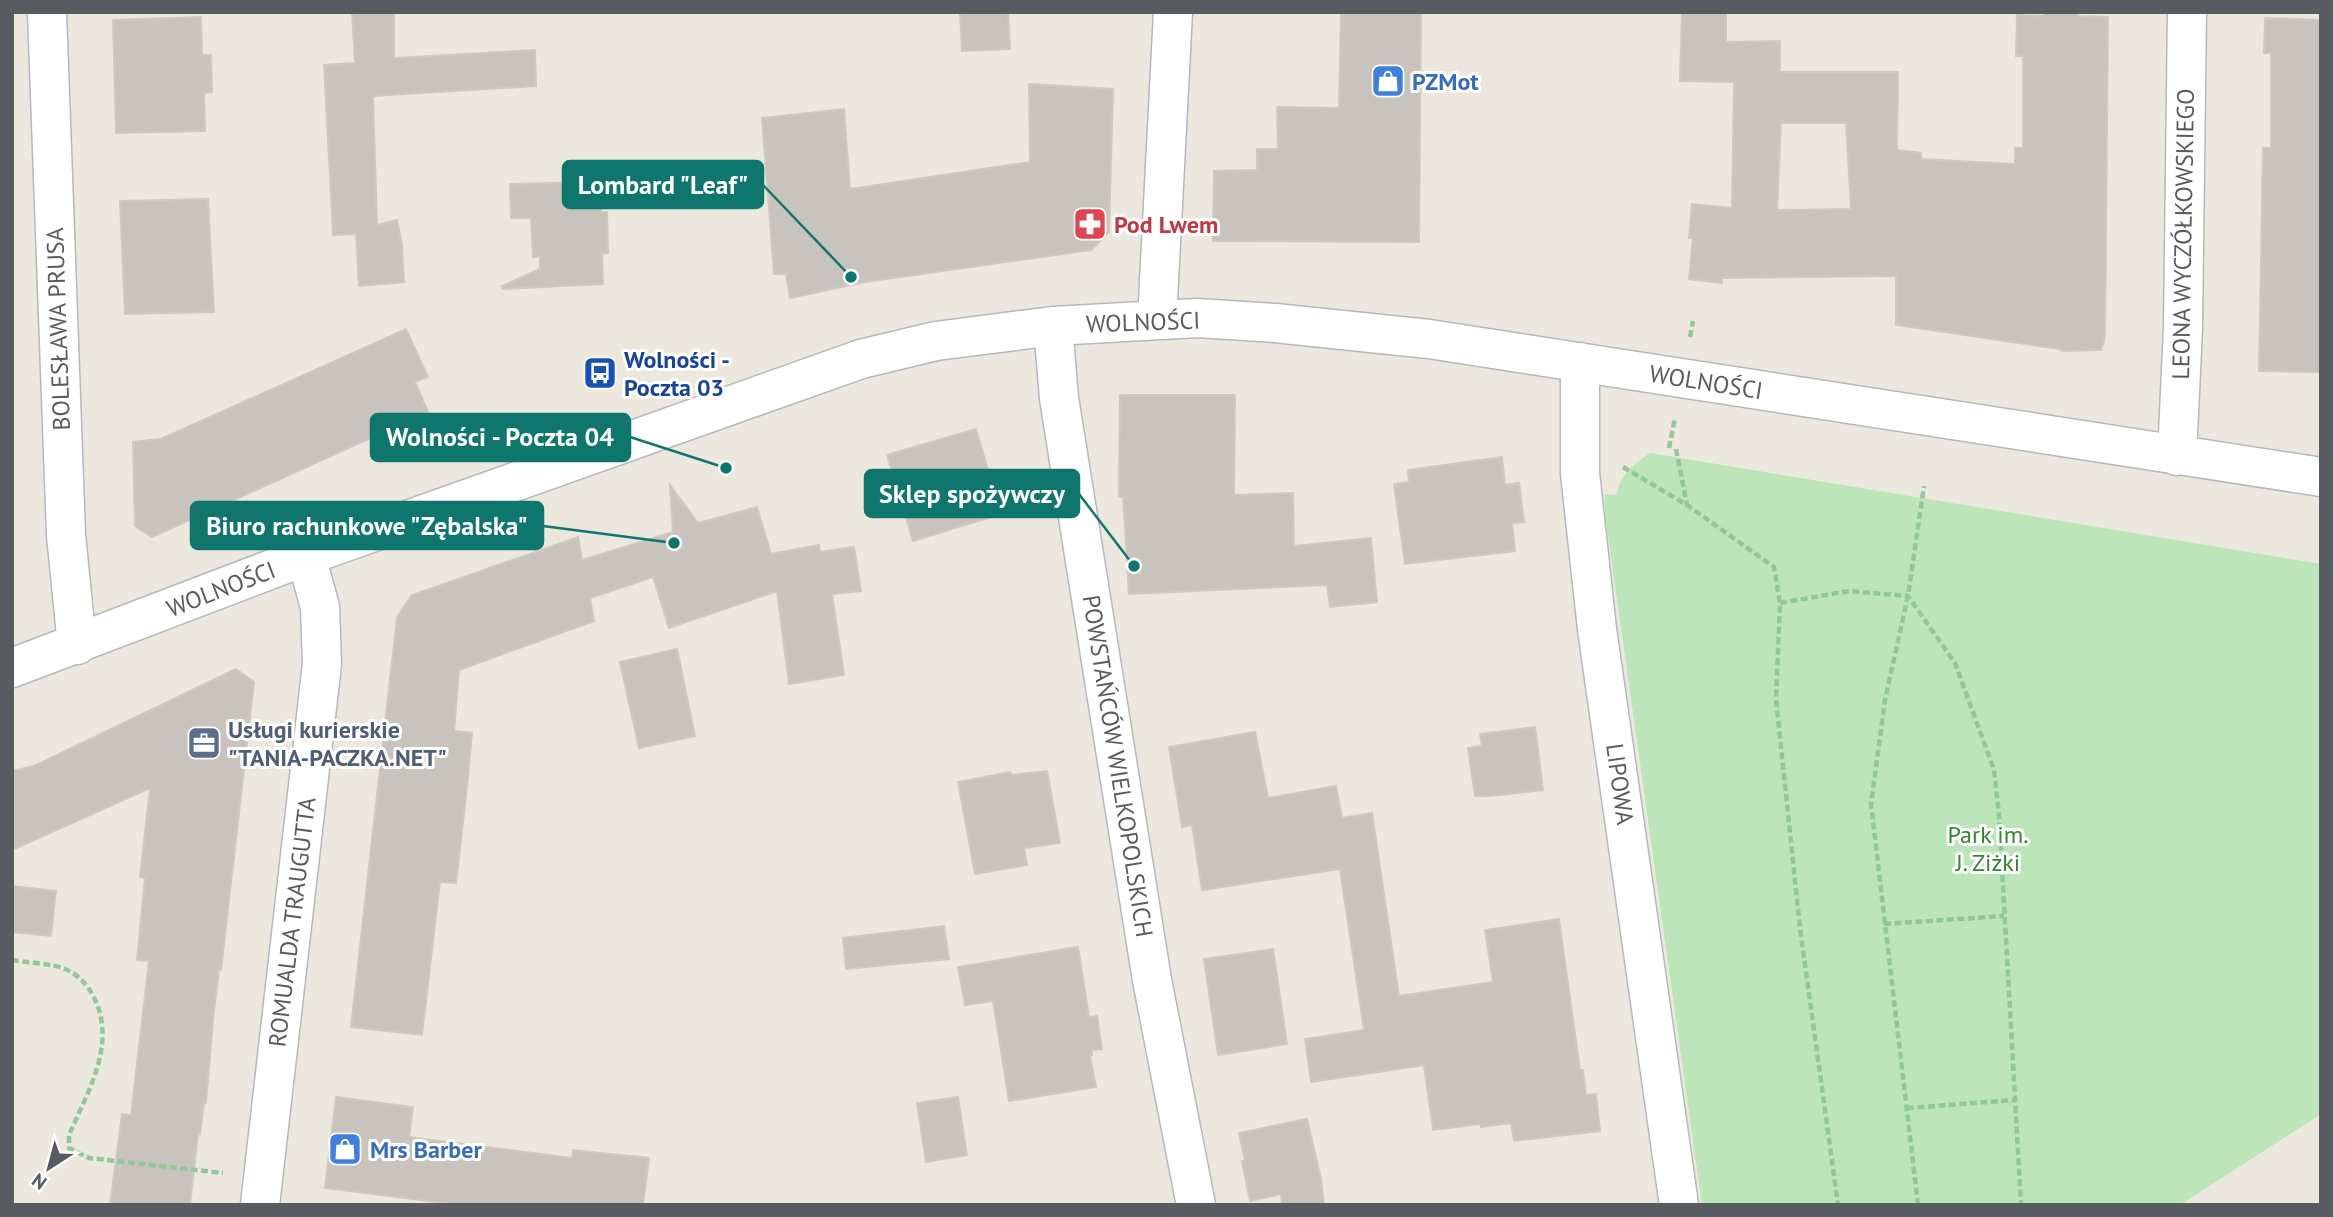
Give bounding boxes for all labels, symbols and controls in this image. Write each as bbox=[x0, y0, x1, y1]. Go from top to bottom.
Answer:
shop icon: PZMot bbox=[1369, 62, 1407, 100]
place label: PZMot bbox=[1412, 66, 1479, 97]
street label: LEONA WYCZÓŁKOWSKIEGO bbox=[2165, 88, 2201, 380]
callout: Lombard "Leaf" bbox=[563, 161, 763, 208]
text: Lombard "Leaf" bbox=[578, 168, 748, 201]
pharmacy icon: Pod Lwem bbox=[1071, 205, 1109, 243]
place label: Pod Lwem bbox=[1114, 209, 1218, 240]
street label: BOLESŁAWA PRUSA bbox=[39, 227, 77, 431]
street label: WOLNOŚCI bbox=[1085, 305, 1201, 339]
place label: Wolności - Poczta 03 bbox=[624, 344, 730, 403]
bus stop icon: Wolności - Poczta 03 bbox=[581, 354, 619, 392]
street label: WOLNOŚCI bbox=[1647, 358, 1765, 406]
callout: Wolności - Poczta 04 bbox=[371, 414, 630, 461]
text: Wolności - Poczta 04 bbox=[386, 420, 614, 453]
callout: Sklep spożywczy bbox=[865, 470, 1079, 517]
text: Sklep spożywczy bbox=[879, 477, 1066, 510]
callout: Biuro rachunkowe "Zębalska" bbox=[191, 502, 543, 549]
text: Biuro rachunkowe "Zębalska" bbox=[206, 509, 528, 542]
street label: WOLNOŚCI bbox=[162, 554, 280, 624]
street label: POWSTAŃCÓW WIELKOPOLSKICH bbox=[1076, 593, 1160, 939]
place label: Usługi kurierskie "TANIA-PACZKA.NET" bbox=[228, 714, 447, 773]
office icon: Usługi kurierskie "TANIA-PACZKA.NET" bbox=[185, 724, 223, 762]
street label: LIPOWA bbox=[1599, 741, 1641, 827]
street label: ROMUALDA TRAUGUTTA bbox=[261, 795, 323, 1049]
park label: Park im. J. Ziżki bbox=[1948, 819, 2028, 878]
shop icon: Mrs Barber bbox=[326, 1130, 364, 1168]
north arrow bbox=[14, 1133, 84, 1203]
place label: Mrs Barber bbox=[370, 1134, 482, 1165]
text: N bbox=[27, 1168, 51, 1195]

